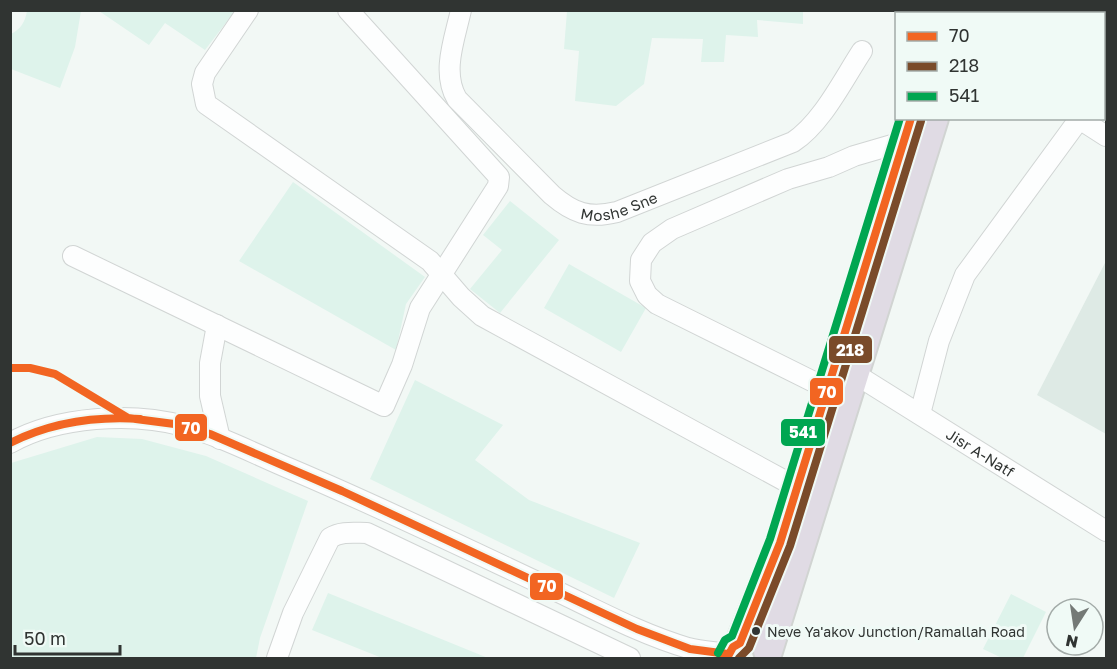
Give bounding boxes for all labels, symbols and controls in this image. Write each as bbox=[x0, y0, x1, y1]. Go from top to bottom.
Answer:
legend bbox=[895, 12, 1105, 120]
text: 70 bbox=[949, 24, 970, 46]
text: 218 bbox=[949, 54, 979, 76]
text: 541 bbox=[949, 84, 979, 106]
street label: Moshe Sne bbox=[579, 188, 660, 224]
line badge: 218 bbox=[828, 335, 873, 364]
text: 218 bbox=[836, 340, 864, 360]
line badge: 70 bbox=[809, 377, 844, 406]
text: 70 bbox=[817, 382, 837, 402]
line badge: 70 bbox=[174, 413, 208, 442]
text: 70 bbox=[181, 418, 201, 438]
line badge: 541 bbox=[780, 418, 826, 447]
text: 541 bbox=[789, 422, 817, 442]
street label: Jisr A-Natf bbox=[943, 424, 1018, 481]
line badge: 70 bbox=[529, 572, 564, 601]
text: 70 bbox=[537, 576, 557, 596]
north arrow bbox=[1045, 597, 1105, 657]
scale bar bbox=[15, 618, 120, 656]
place label: Neve Ya'akov Junction/Ramallah Road bbox=[767, 623, 1025, 640]
marker: Neve Ya'akov Junction/Ramallah Road bbox=[750, 625, 762, 637]
text: 50 m bbox=[24, 627, 66, 649]
text: N bbox=[1064, 631, 1080, 653]

